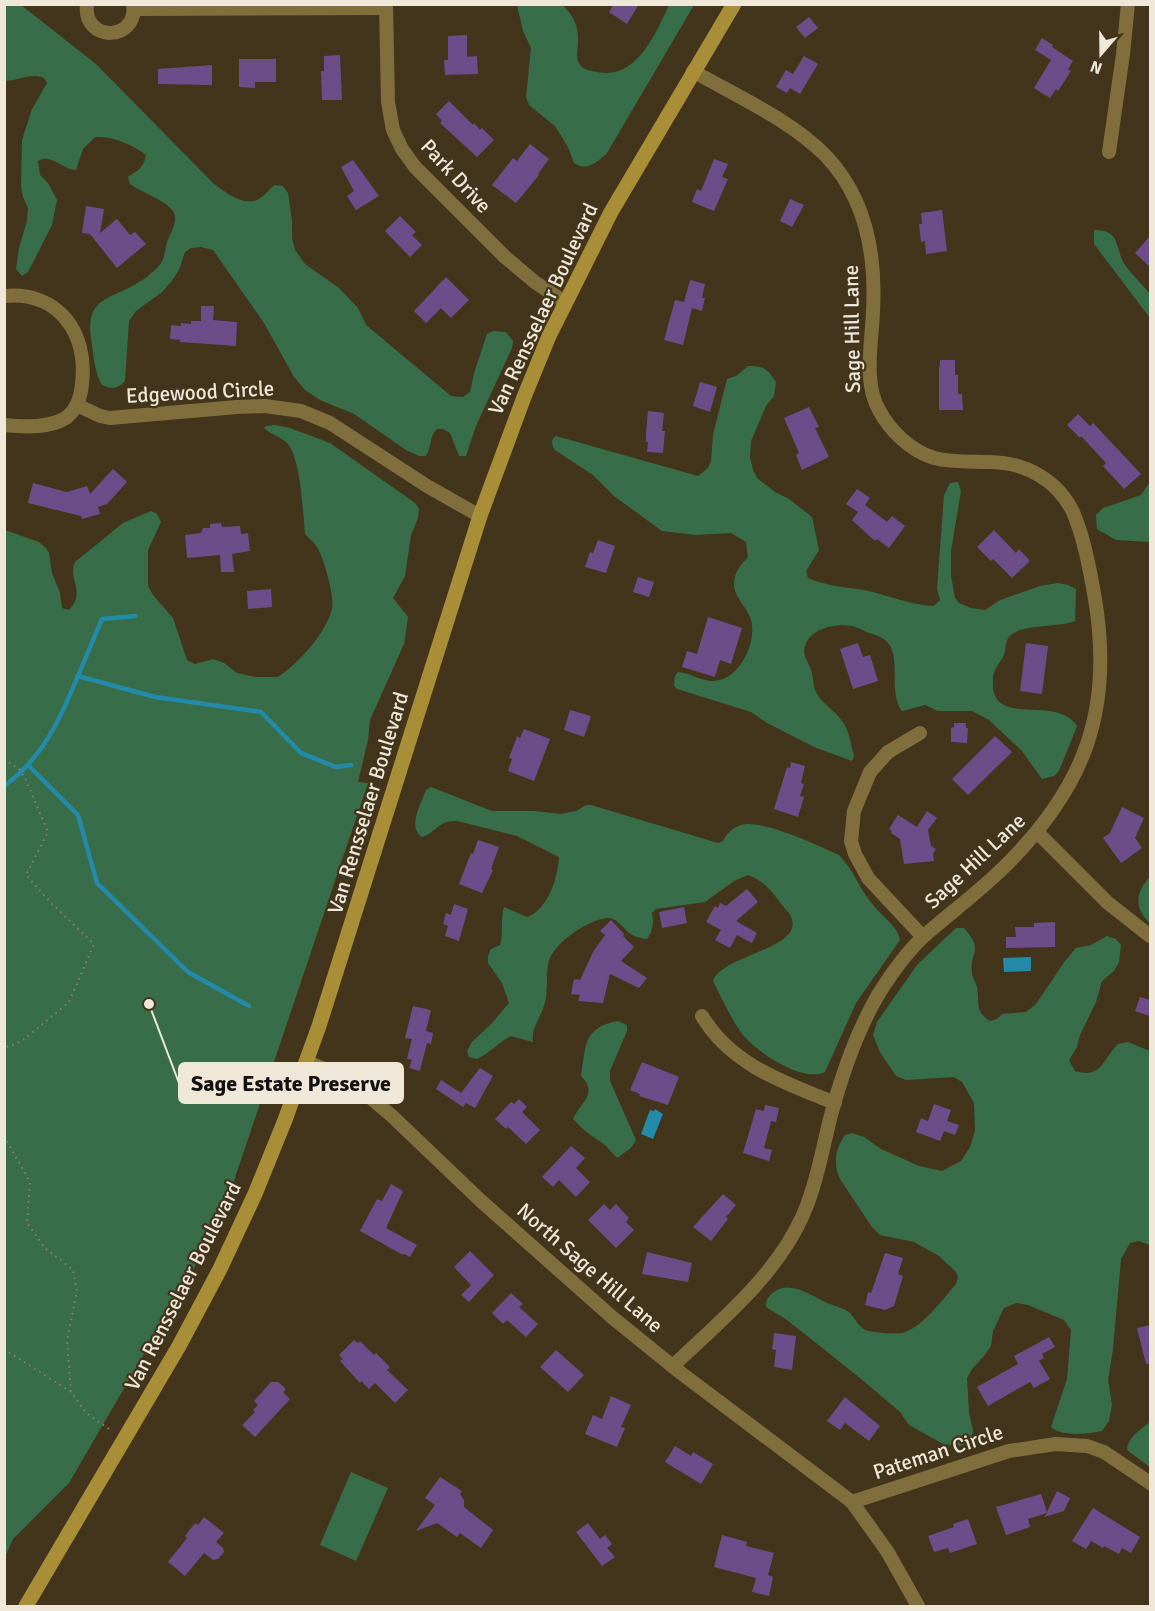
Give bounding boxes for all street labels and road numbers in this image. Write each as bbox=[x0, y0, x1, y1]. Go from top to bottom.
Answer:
street label: Park Drive bbox=[415, 134, 497, 218]
street label: Van Rensselaer Boulevard bbox=[482, 199, 604, 419]
street label: Sage Hill Lane bbox=[838, 265, 866, 393]
street label: Edgewood Circle bbox=[125, 375, 275, 409]
street label: Van Rensselaer Boulevard bbox=[322, 689, 414, 917]
street label: Sage Hill Lane bbox=[919, 808, 1031, 914]
street label: Van Rensselaer Boulevard bbox=[119, 1177, 247, 1395]
street label: North Sage Hill Lane bbox=[512, 1197, 668, 1339]
street label: Pateman Circle bbox=[870, 1419, 1006, 1485]

